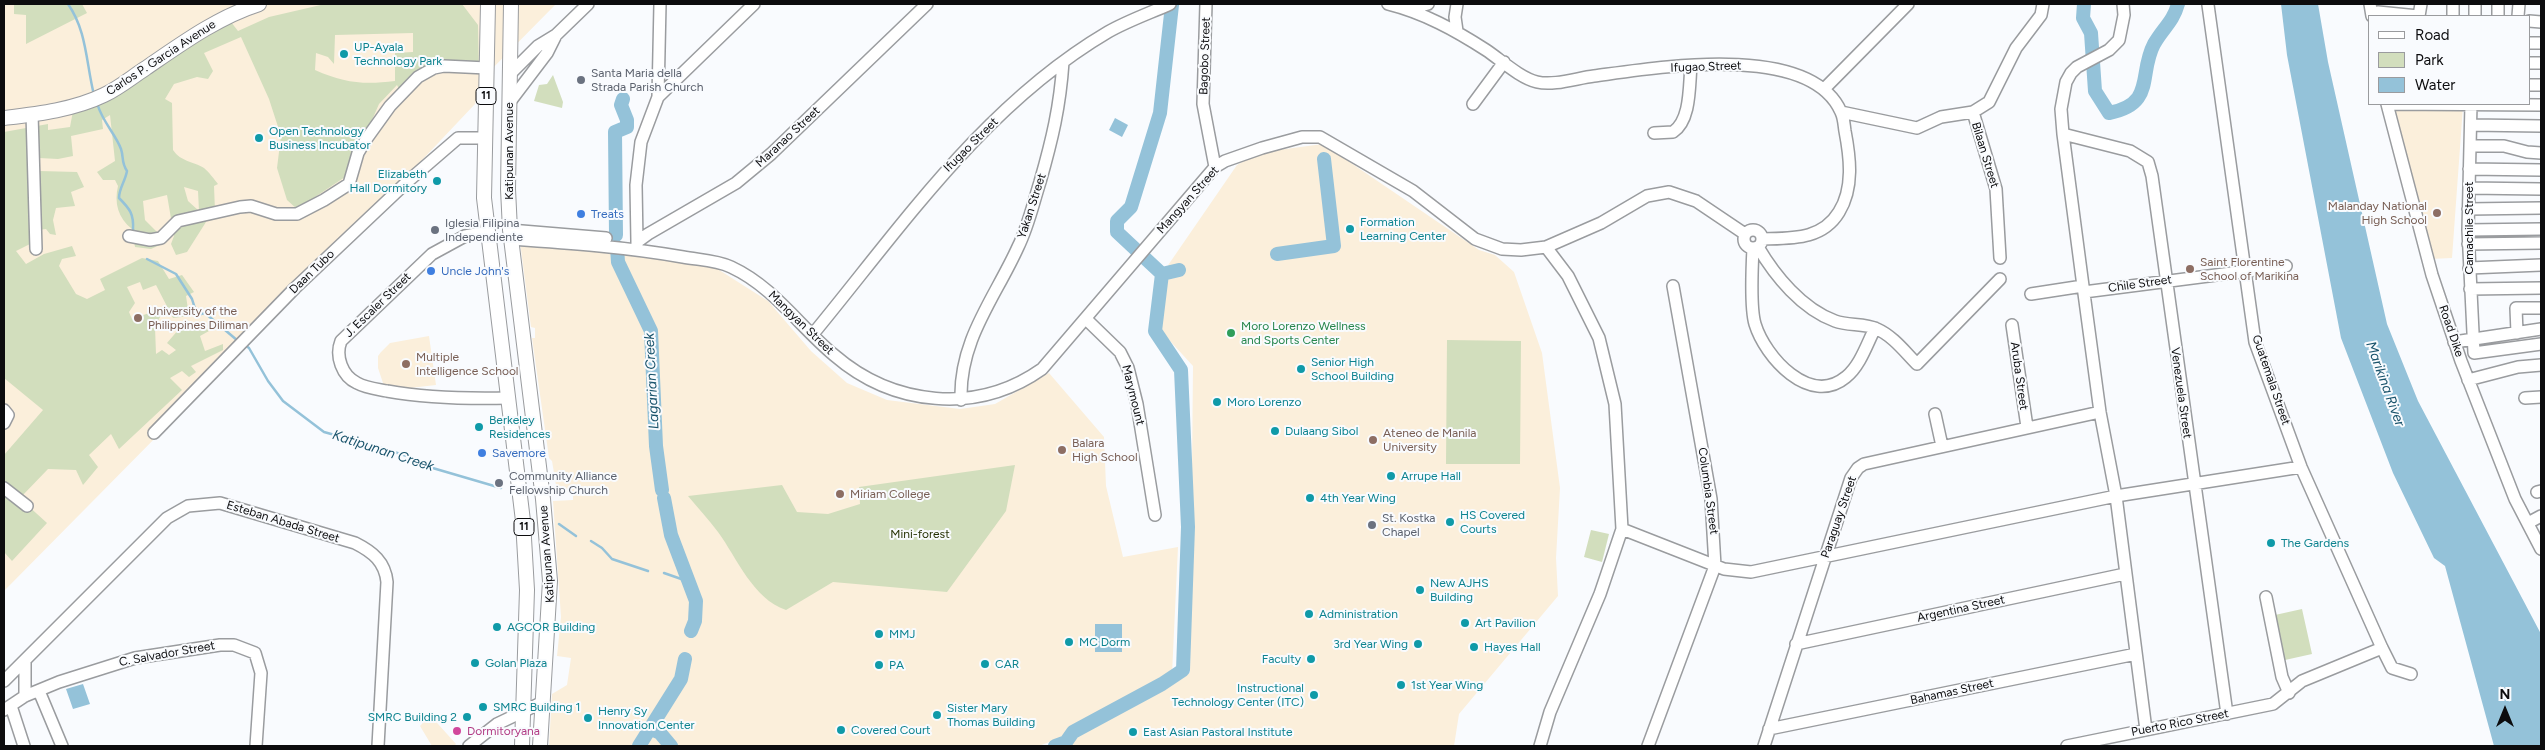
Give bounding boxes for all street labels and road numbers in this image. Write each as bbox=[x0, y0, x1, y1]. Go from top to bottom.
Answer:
street label: Carlos P. Garcia Avenue bbox=[104, 17, 218, 99]
street label: Bagobo Street bbox=[1196, 17, 1214, 95]
street label: Ifugao Street bbox=[1670, 59, 1742, 75]
road number: 11 bbox=[476, 88, 496, 104]
street label: Katipunan Avenue bbox=[502, 102, 516, 200]
street label: Maranao Street bbox=[753, 104, 823, 170]
street label: Ifugao Street bbox=[941, 115, 1001, 175]
street label: Bilaan Street bbox=[1968, 120, 2002, 190]
street label: Mangyan Street bbox=[1154, 163, 1222, 237]
street label: Yakan Street bbox=[1015, 172, 1049, 240]
street label: Camachile Street bbox=[2462, 182, 2476, 274]
street label: Daan Tubo bbox=[287, 247, 337, 297]
street label: J. Escaler Street bbox=[342, 270, 414, 340]
street label: Chile Street bbox=[2107, 272, 2173, 296]
street label: Mangyan Street bbox=[765, 288, 837, 358]
street label: Road Dike bbox=[2435, 303, 2467, 359]
street label: Guatemala Street bbox=[2249, 333, 2293, 427]
street label: Aruba Street bbox=[2007, 341, 2031, 411]
street label: Venezuela Street bbox=[2167, 346, 2195, 440]
street label: Marymount bbox=[1119, 363, 1147, 427]
street label: Columbia Street bbox=[1695, 447, 1721, 535]
street label: Paraguay Street bbox=[1818, 474, 1860, 560]
street label: Esteban Abada Street bbox=[225, 498, 341, 546]
street label: Katipunan Avenue bbox=[536, 505, 558, 603]
road number: 11 bbox=[514, 518, 534, 536]
street label: Argentina Street bbox=[1916, 593, 2006, 625]
street label: C. Salvador Street bbox=[118, 638, 216, 670]
street label: Bahamas Street bbox=[1909, 676, 1995, 708]
street label: Puerto Rico Street bbox=[2130, 706, 2230, 740]

